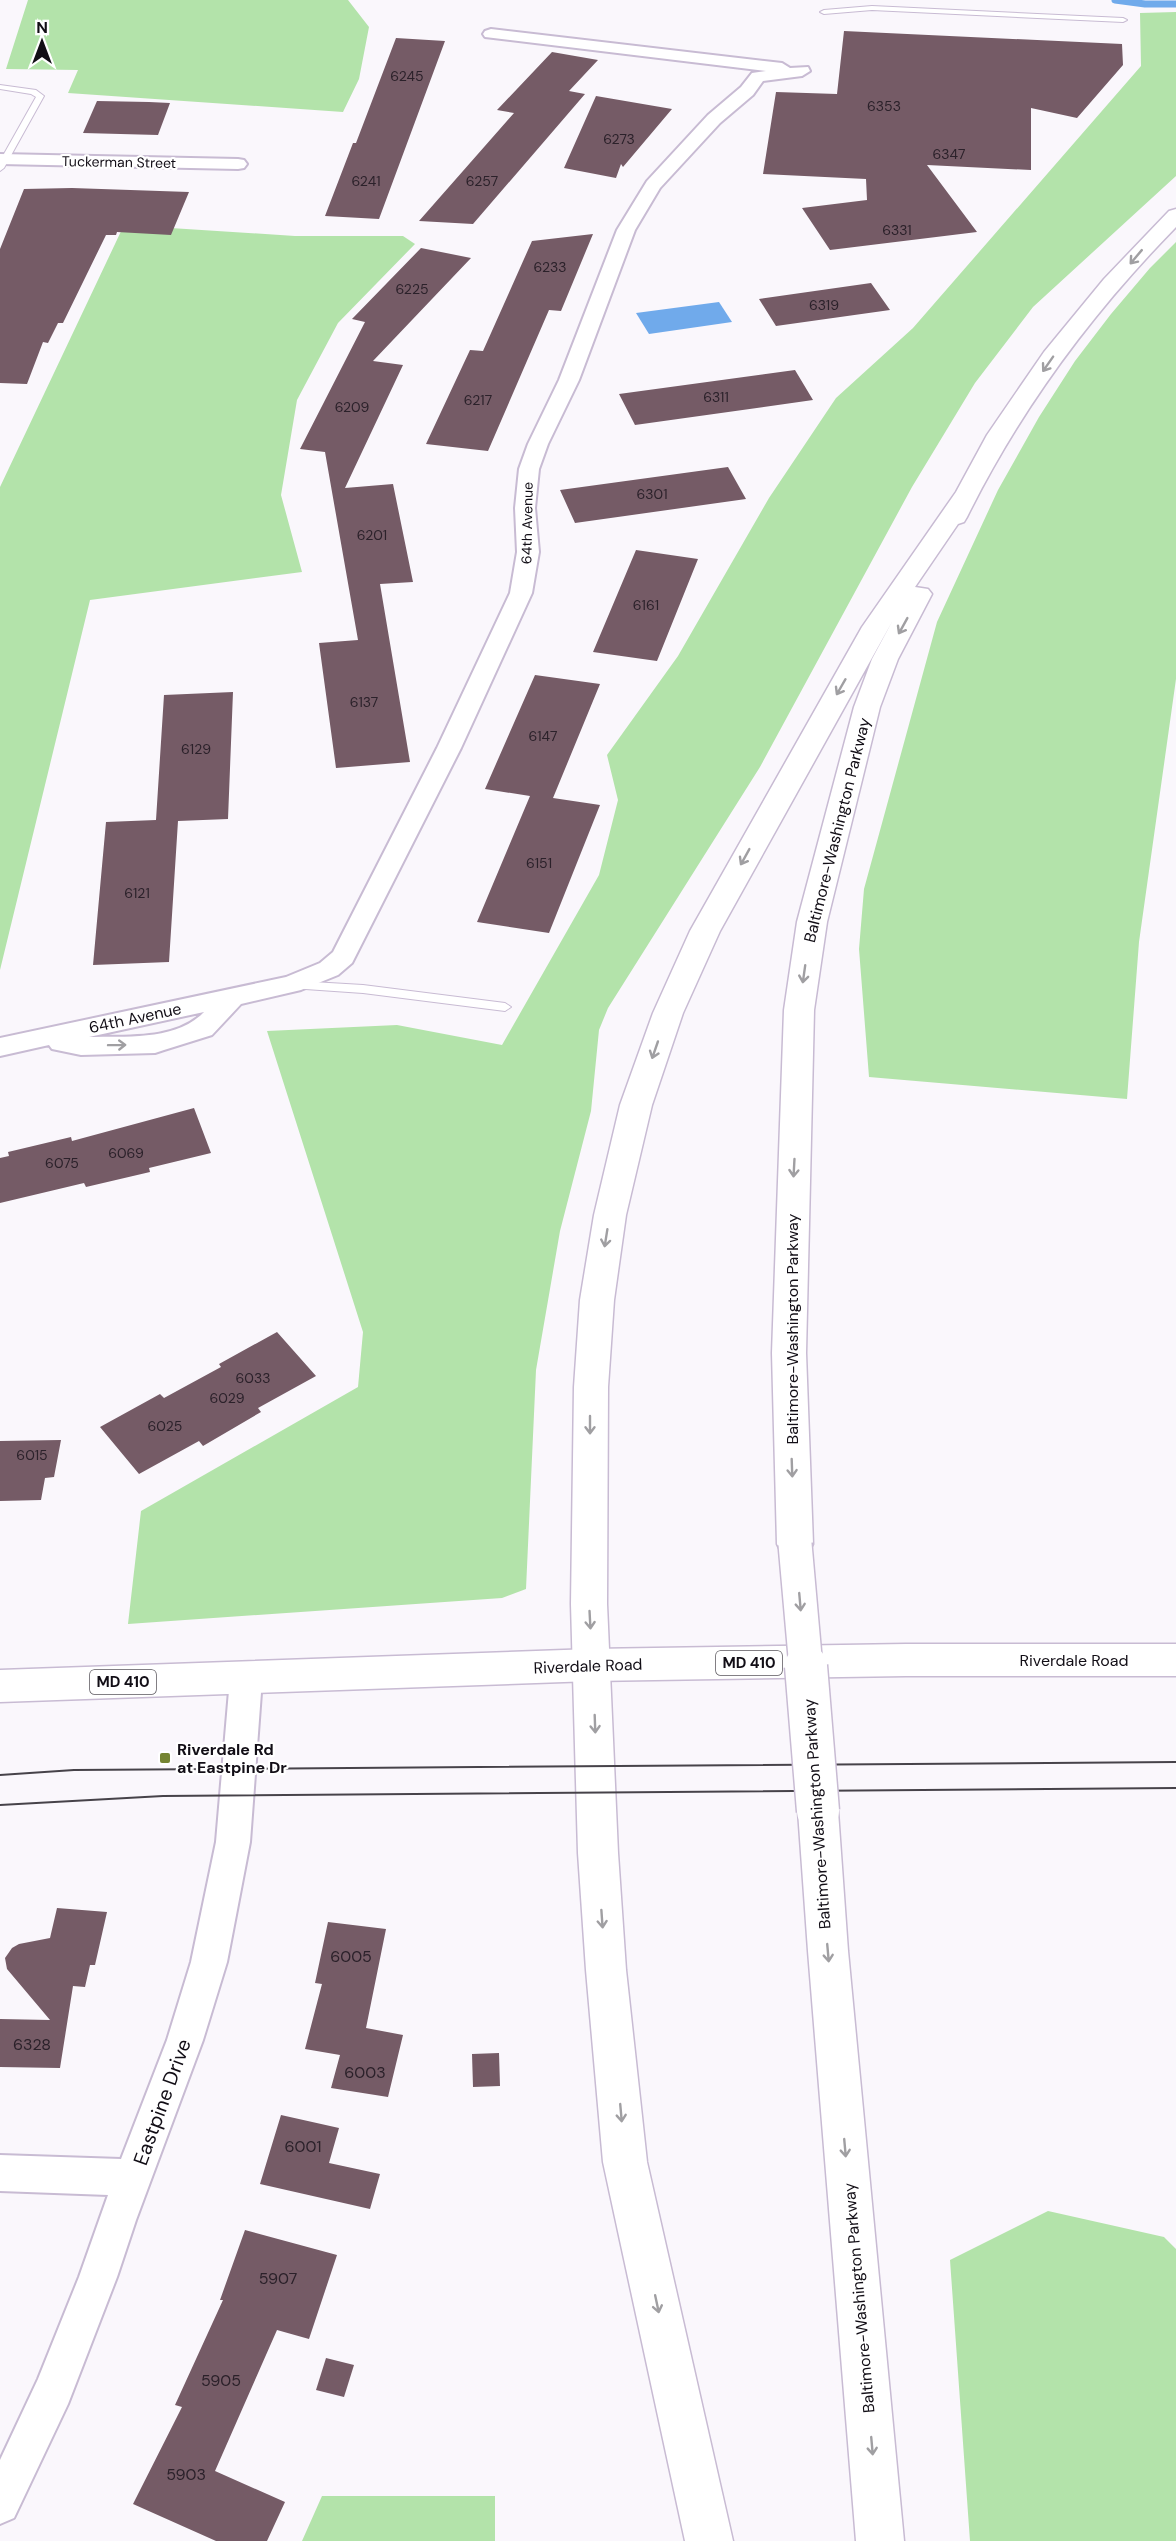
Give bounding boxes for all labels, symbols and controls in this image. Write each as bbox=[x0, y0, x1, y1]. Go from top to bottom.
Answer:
north arrow bbox=[12, 12, 72, 72]
text: N bbox=[36, 17, 48, 38]
house number: 6245 bbox=[390, 67, 424, 85]
house number: 6353 bbox=[867, 97, 901, 115]
house number: 6273 bbox=[603, 130, 635, 148]
house number: 6347 bbox=[932, 145, 966, 163]
street label: Tuckerman Street bbox=[62, 152, 176, 172]
house number: 6241 bbox=[351, 172, 381, 190]
house number: 6257 bbox=[466, 172, 498, 190]
house number: 6331 bbox=[882, 221, 912, 239]
one-way arrow bbox=[1129, 249, 1142, 265]
house number: 6233 bbox=[533, 258, 567, 276]
house number: 6225 bbox=[395, 280, 429, 298]
house number: 6319 bbox=[809, 296, 839, 314]
one-way arrow bbox=[1042, 356, 1054, 372]
house number: 6311 bbox=[703, 388, 729, 406]
house number: 6217 bbox=[464, 391, 492, 409]
house number: 6209 bbox=[335, 398, 370, 416]
street label: 64th Avenue bbox=[517, 482, 537, 564]
house number: 6301 bbox=[636, 485, 668, 503]
house number: 6201 bbox=[357, 526, 387, 544]
house number: 6161 bbox=[633, 596, 659, 614]
one-way arrow bbox=[897, 617, 909, 634]
one-way arrow bbox=[835, 678, 847, 695]
house number: 6137 bbox=[350, 693, 378, 711]
street label: Baltimore-Washington Parkway bbox=[799, 715, 875, 945]
house number: 6147 bbox=[528, 727, 558, 745]
house number: 6129 bbox=[181, 740, 211, 758]
one-way arrow bbox=[739, 848, 751, 865]
house number: 6151 bbox=[526, 854, 552, 872]
house number: 6121 bbox=[124, 884, 150, 902]
one-way arrow bbox=[799, 963, 810, 983]
street label: 64th Avenue bbox=[87, 998, 183, 1038]
one-way arrow bbox=[107, 1040, 127, 1051]
one-way arrow bbox=[649, 1040, 660, 1059]
house number: 6069 bbox=[108, 1144, 144, 1162]
house number: 6075 bbox=[45, 1154, 79, 1172]
one-way arrow bbox=[788, 1158, 799, 1178]
street label: Baltimore-Washington Parkway bbox=[782, 1213, 803, 1444]
one-way arrow bbox=[601, 1228, 612, 1248]
house number: 6033 bbox=[236, 1369, 270, 1387]
house number: 6029 bbox=[210, 1389, 245, 1407]
one-way arrow bbox=[584, 1414, 596, 1434]
house number: 6025 bbox=[148, 1417, 182, 1435]
house number: 6015 bbox=[16, 1446, 48, 1464]
one-way arrow bbox=[786, 1458, 797, 1478]
one-way arrow bbox=[795, 1591, 806, 1611]
one-way arrow bbox=[585, 1609, 596, 1629]
street label: Riverdale Road bbox=[1020, 1650, 1128, 1671]
road number: MD 410 bbox=[716, 1651, 782, 1675]
street label: Riverdale Road bbox=[533, 1654, 643, 1678]
road number: MD 410 bbox=[90, 1670, 156, 1694]
street label: Baltimore-Washington Parkway bbox=[798, 1698, 836, 1930]
one-way arrow bbox=[589, 1713, 600, 1733]
place label: Riverdale Rd at Eastpine Dr bbox=[177, 1739, 287, 1778]
marker: Riverdale Rd at Eastpine Dr bbox=[158, 1751, 172, 1765]
one-way arrow bbox=[597, 1908, 608, 1928]
one-way arrow bbox=[823, 1943, 834, 1963]
house number: 6005 bbox=[330, 1946, 372, 1967]
house number: 6328 bbox=[13, 2034, 51, 2055]
street label: Eastpine Drive bbox=[127, 2035, 197, 2169]
house number: 6003 bbox=[344, 2062, 386, 2083]
one-way arrow bbox=[616, 2102, 627, 2122]
house number: 6001 bbox=[285, 2136, 321, 2157]
one-way arrow bbox=[840, 2137, 851, 2157]
street label: Baltimore-Washington Parkway bbox=[838, 2182, 880, 2414]
house number: 5907 bbox=[259, 2268, 297, 2289]
one-way arrow bbox=[651, 2294, 663, 2313]
house number: 5905 bbox=[201, 2370, 241, 2391]
one-way arrow bbox=[867, 2436, 878, 2456]
house number: 5903 bbox=[166, 2464, 206, 2485]

